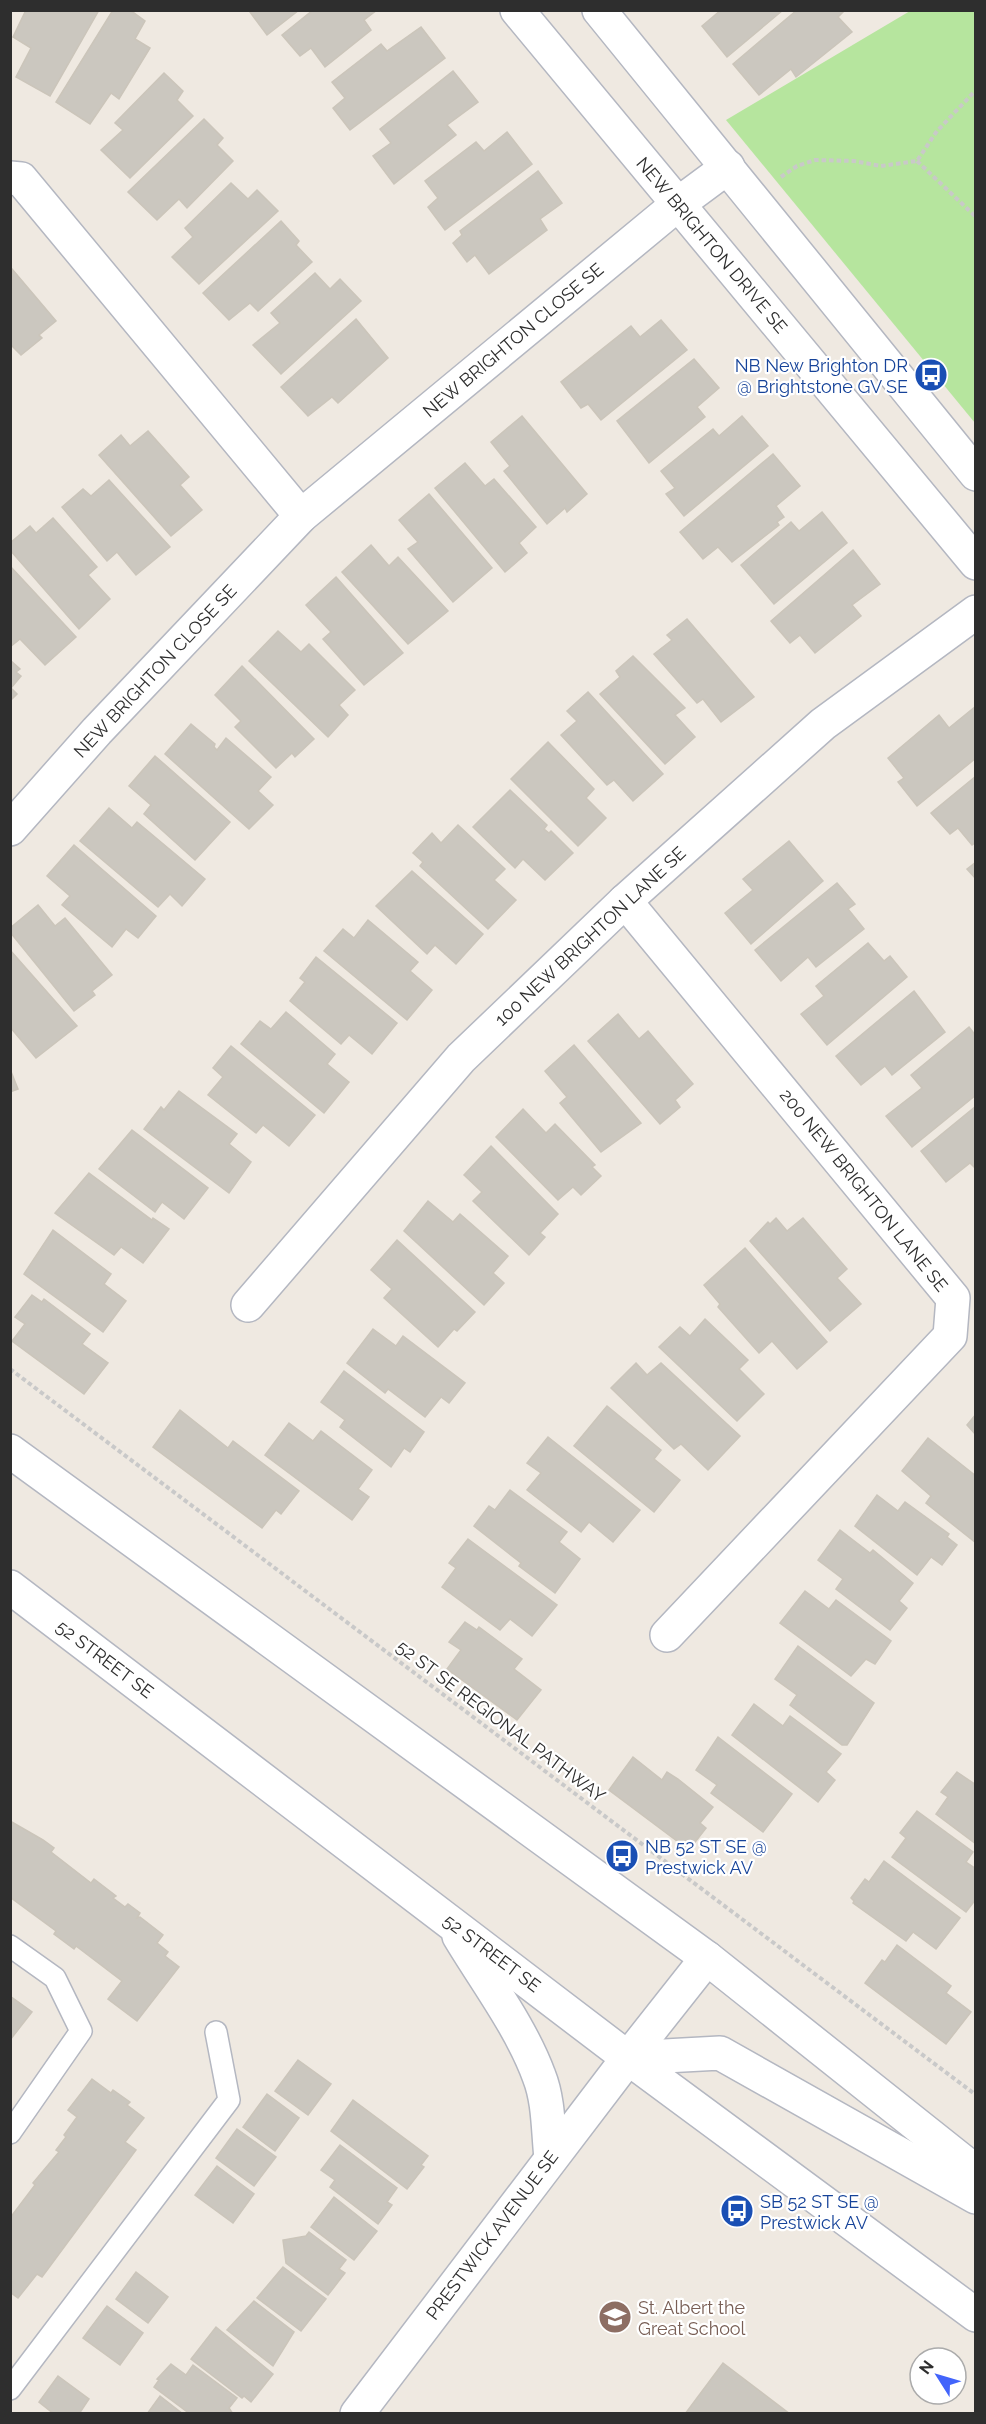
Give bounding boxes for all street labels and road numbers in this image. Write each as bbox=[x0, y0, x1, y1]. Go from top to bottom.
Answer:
street label: NEW BRIGHTON DRIVE SE bbox=[632, 153, 792, 337]
street label: NEW BRIGHTON CLOSE SE bbox=[419, 258, 607, 422]
street label: NEW BRIGHTON CLOSE SE bbox=[69, 580, 241, 762]
street label: 100 NEW BRIGHTON LANE SE bbox=[490, 842, 690, 1030]
street label: 200 NEW BRIGHTON LANE SE bbox=[776, 1084, 952, 1296]
street label: 52 STREET SE bbox=[52, 1616, 158, 1702]
street label: 52 ST SE REGIONAL PATHWAY bbox=[392, 1636, 610, 1807]
street label: 52 STREET SE bbox=[439, 1910, 545, 1996]
street label: PRESTWICK AVENUE SE bbox=[422, 2146, 562, 2324]

